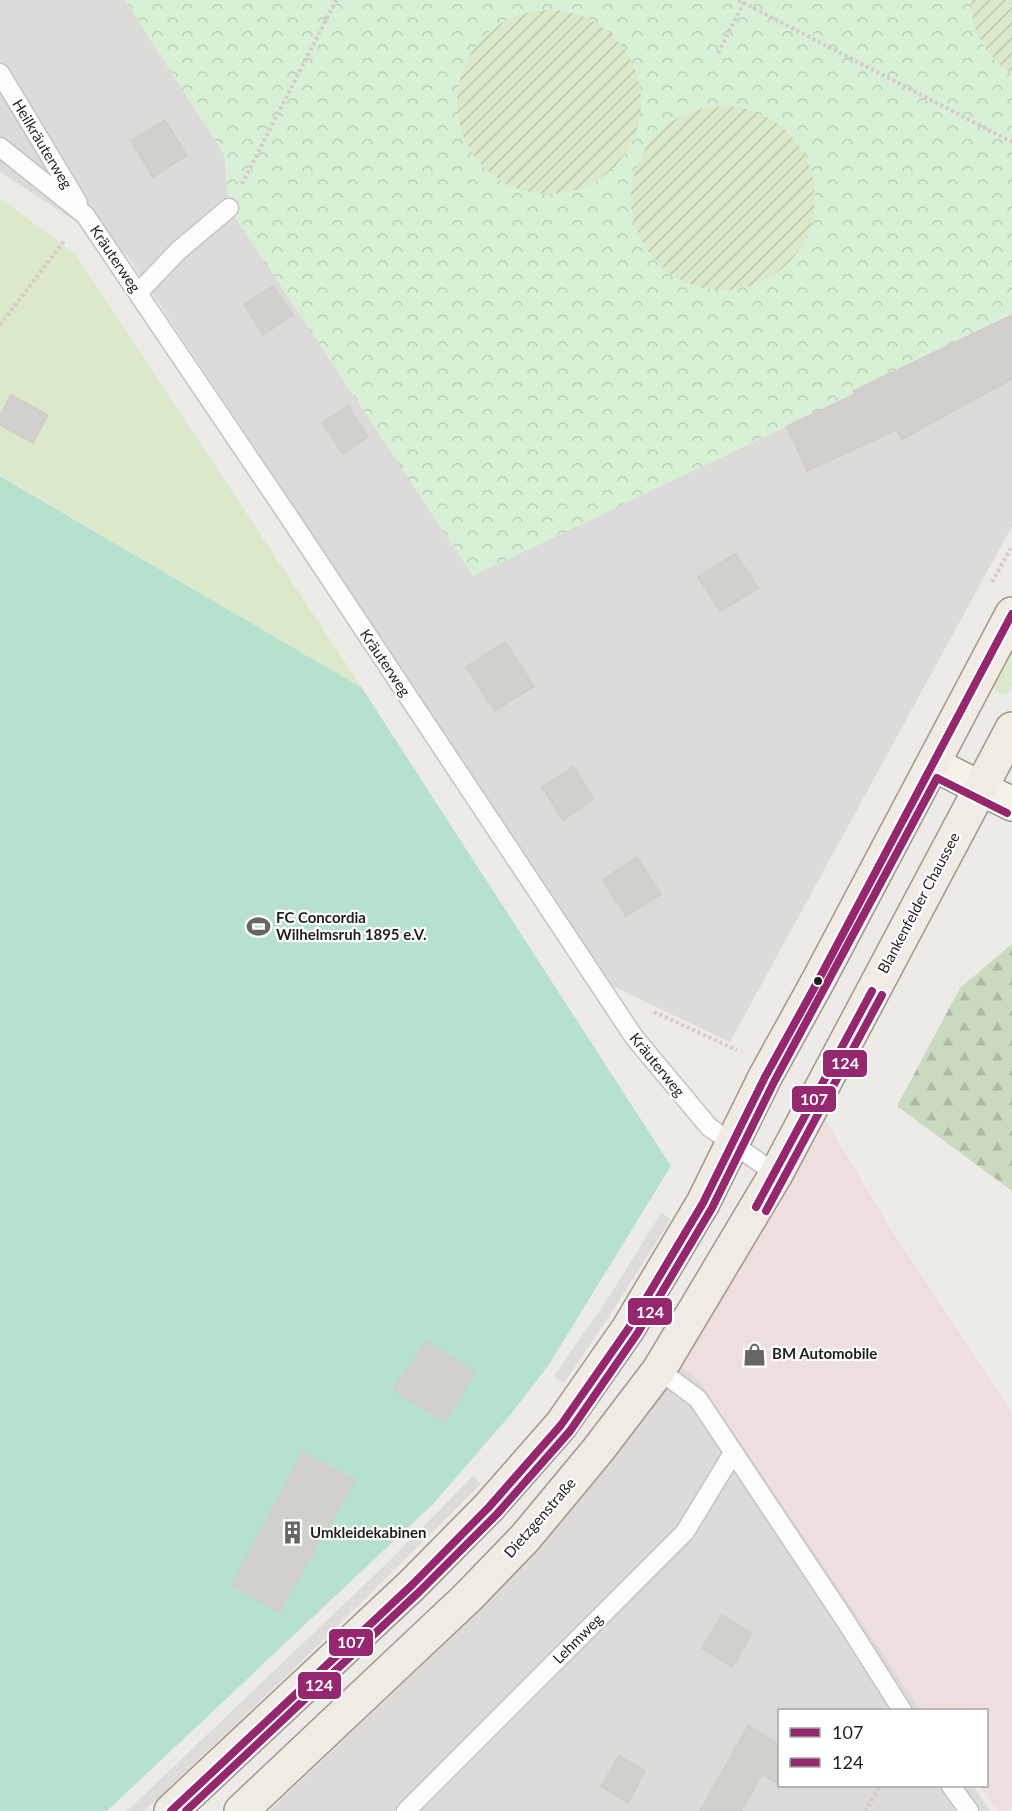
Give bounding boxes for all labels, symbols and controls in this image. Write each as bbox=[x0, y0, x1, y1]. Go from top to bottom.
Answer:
street label: Heilkräuterweg bbox=[9, 95, 77, 192]
street label: Kräuterweg bbox=[87, 221, 145, 296]
street label: Kräuterweg bbox=[357, 625, 415, 700]
street label: Blankenfelder Chaussee bbox=[873, 829, 963, 976]
place label: FC Concordia Wilhelmsruh 1895 e.V. bbox=[276, 908, 427, 943]
sports icon: FC Concordia Wilhelmsruh 1895 e.V. bbox=[245, 914, 271, 940]
unlabelled marker bbox=[812, 975, 824, 987]
street label: Kräuterweg bbox=[626, 1029, 689, 1100]
line badge: 124 bbox=[822, 1049, 868, 1078]
text: 124 bbox=[831, 1053, 859, 1072]
line badge: 107 bbox=[791, 1085, 837, 1113]
text: 107 bbox=[800, 1089, 828, 1108]
line badge: 124 bbox=[627, 1297, 673, 1326]
text: 124 bbox=[636, 1302, 664, 1321]
shop icon: BM Automobile bbox=[741, 1341, 767, 1367]
place label: BM Automobile bbox=[772, 1344, 877, 1362]
street label: Dietzgenstraße bbox=[500, 1474, 579, 1561]
building icon: Umkleidekabinen bbox=[279, 1520, 305, 1546]
place label: Umkleidekabinen bbox=[310, 1523, 426, 1541]
street label: Lehmweg bbox=[549, 1609, 606, 1667]
line badge: 107 bbox=[328, 1628, 374, 1657]
text: 107 bbox=[337, 1632, 365, 1651]
line badge: 124 bbox=[297, 1671, 342, 1700]
text: 124 bbox=[305, 1675, 333, 1694]
legend bbox=[778, 1709, 988, 1787]
text: 107 bbox=[832, 1721, 863, 1743]
text: 124 bbox=[832, 1751, 863, 1773]

